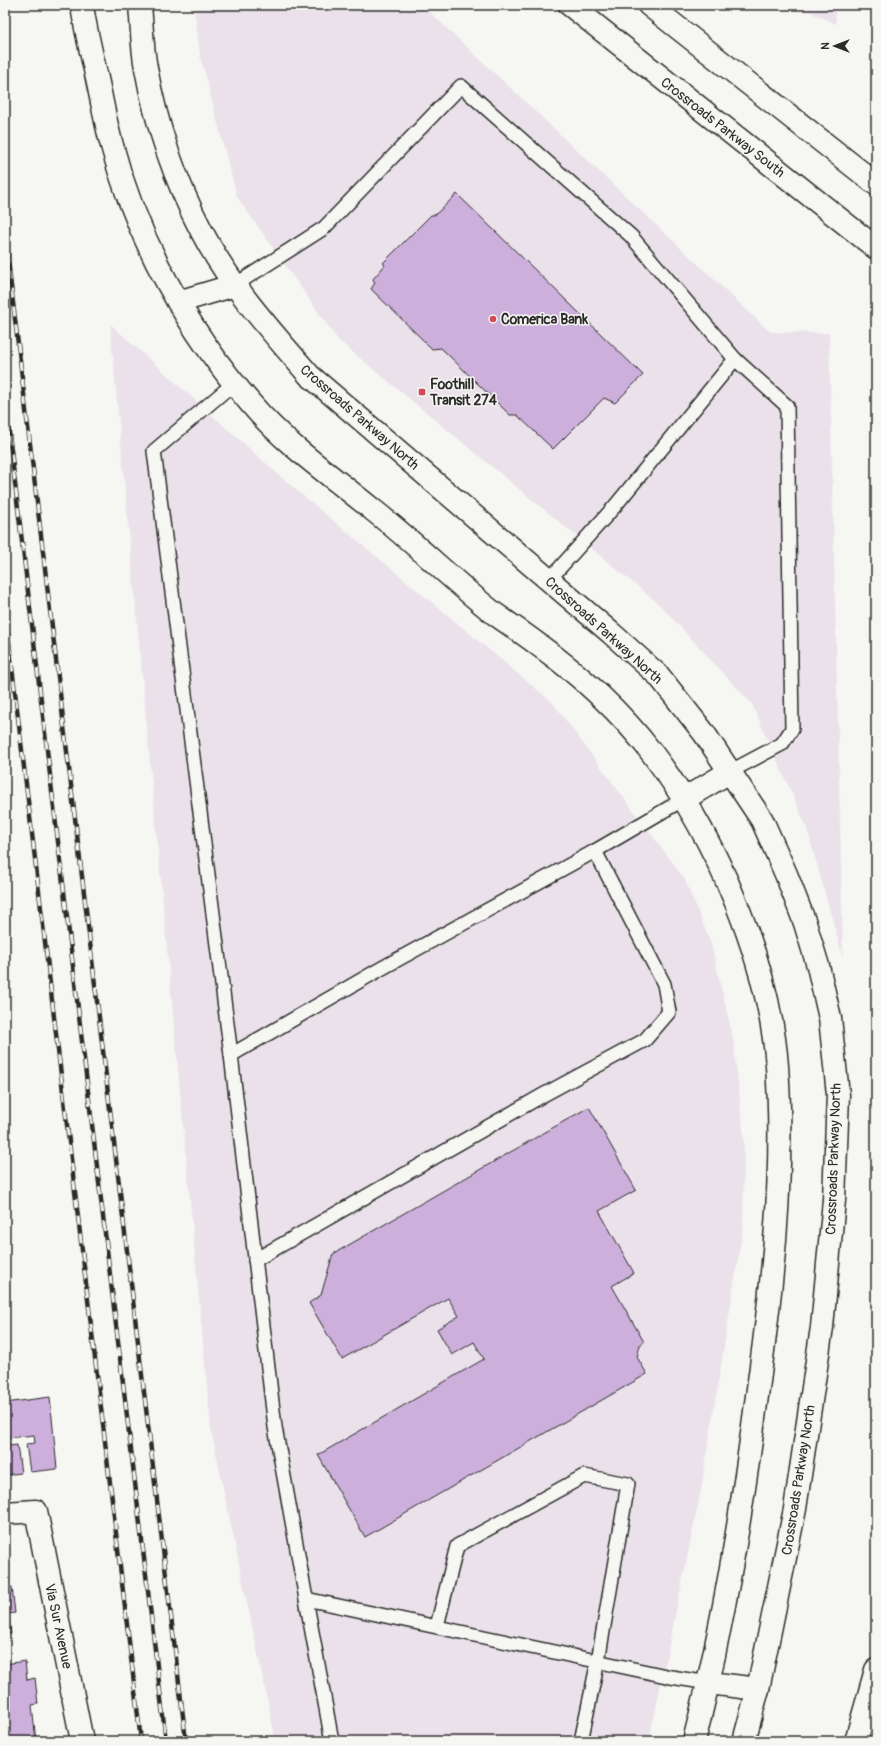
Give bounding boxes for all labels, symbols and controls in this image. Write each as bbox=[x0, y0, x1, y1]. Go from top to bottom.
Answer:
north arrow bbox=[815, 26, 855, 66]
text: N bbox=[819, 42, 832, 50]
street label: Crossroads Parkway South bbox=[657, 74, 788, 181]
place label: Comerica Bank bbox=[501, 311, 588, 328]
marker: Comerica Bank bbox=[488, 314, 498, 324]
street label: Crossroads Parkway North bbox=[297, 361, 423, 474]
place label: Foothill Transit 274 bbox=[429, 376, 498, 409]
marker: Foothill Transit 274 bbox=[417, 387, 427, 397]
street label: Crossroads Parkway North bbox=[542, 573, 666, 688]
street label: Crossroads Parkway North bbox=[822, 1083, 845, 1235]
street label: Crossroads Parkway North bbox=[778, 1404, 819, 1556]
street label: Via Sur Avenue bbox=[41, 1582, 76, 1670]

